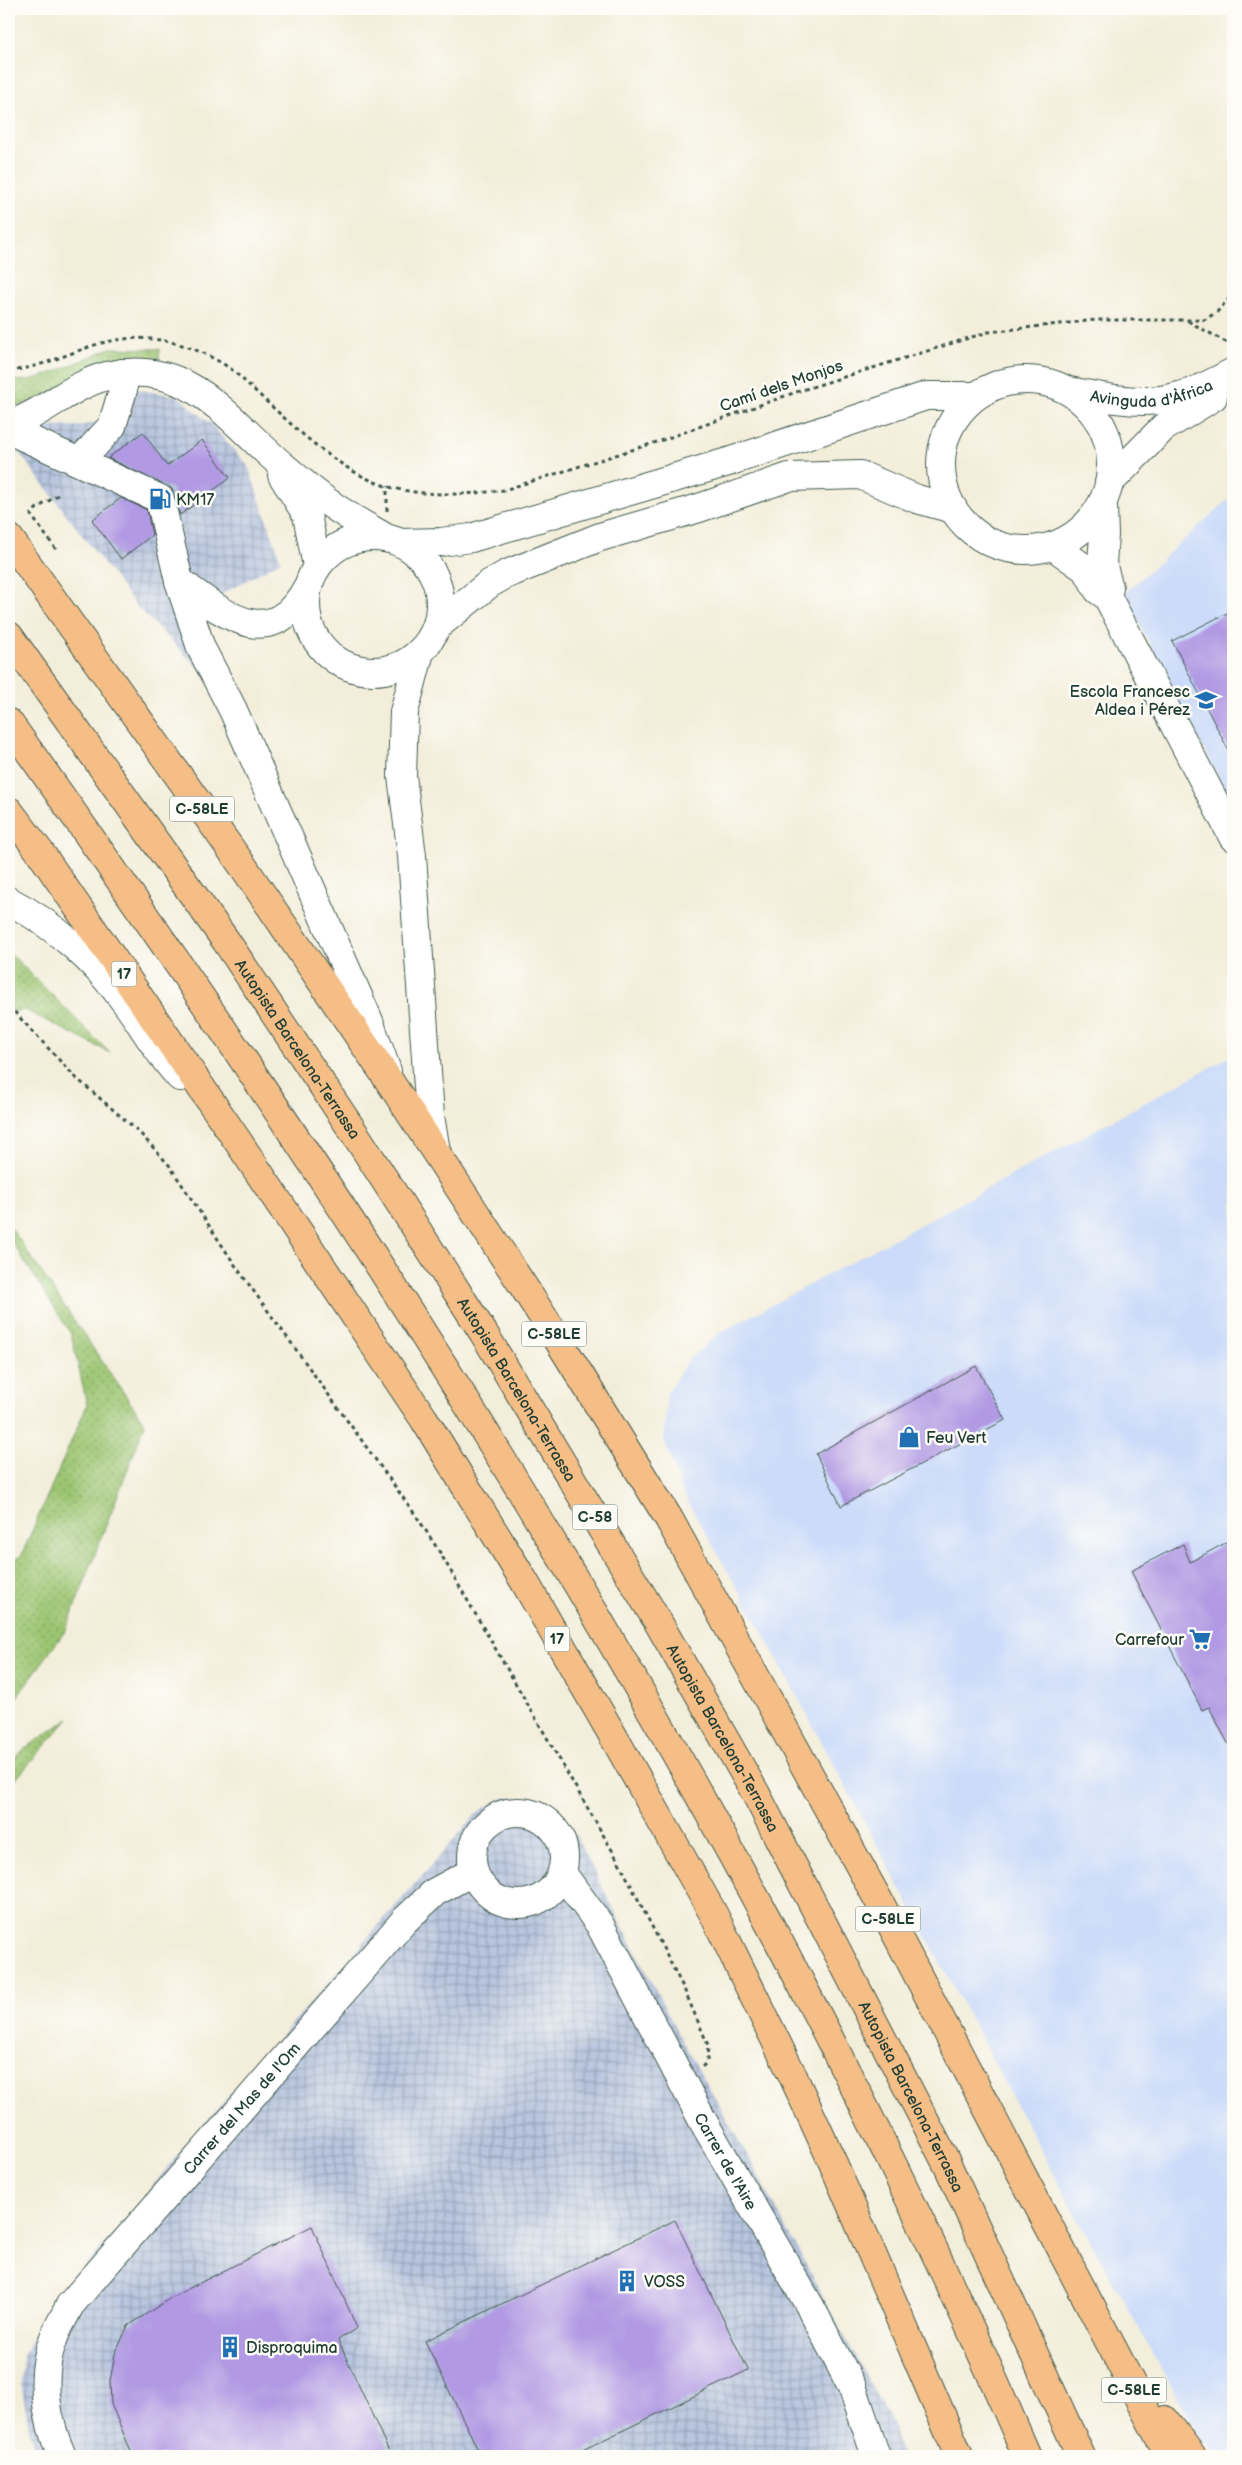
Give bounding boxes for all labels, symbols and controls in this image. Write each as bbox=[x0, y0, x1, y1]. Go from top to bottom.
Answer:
street label: Camí dels Monjos bbox=[717, 356, 846, 416]
street label: Avinguda d'Àfrica bbox=[1089, 376, 1216, 412]
fuel station icon: KM17 bbox=[147, 486, 173, 512]
place label: KM17 bbox=[176, 491, 214, 510]
place label: Escola Francesc Aldea i Pérez bbox=[1070, 683, 1190, 720]
school or university icon: Escola Francesc Aldea i Pérez bbox=[1193, 687, 1219, 713]
road number: C-58LE bbox=[170, 796, 234, 822]
street label: Autopista Barcelona-Terrassa bbox=[230, 956, 364, 1143]
road number: 17 bbox=[112, 962, 136, 986]
street label: Autopista Barcelona-Terrassa bbox=[452, 1295, 579, 1486]
road number: C-58LE bbox=[522, 1322, 586, 1346]
shop icon: Feu Vert bbox=[896, 1424, 922, 1450]
place label: Feu Vert bbox=[926, 1429, 986, 1448]
road number: C-58 bbox=[572, 1504, 618, 1530]
road number: 17 bbox=[544, 1626, 570, 1652]
supermarket icon: Carrefour bbox=[1187, 1626, 1213, 1652]
place label: Carrefour bbox=[1115, 1631, 1184, 1650]
street label: Autopista Barcelona-Terrassa bbox=[662, 1641, 782, 1836]
road number: C-58LE bbox=[856, 1906, 920, 1932]
street label: Autopista Barcelona-Terrassa bbox=[854, 1998, 967, 2196]
street label: Carrer del Mas de l'Om bbox=[180, 2039, 305, 2179]
street label: Carrer de l'Aire bbox=[689, 2110, 760, 2214]
building icon: VOSS bbox=[614, 2268, 640, 2294]
place label: VOSS bbox=[644, 2273, 685, 2292]
building icon: Disproquima bbox=[217, 2334, 243, 2360]
place label: Disproquima bbox=[246, 2339, 337, 2358]
road number: C-58LE bbox=[1102, 2378, 1166, 2402]

